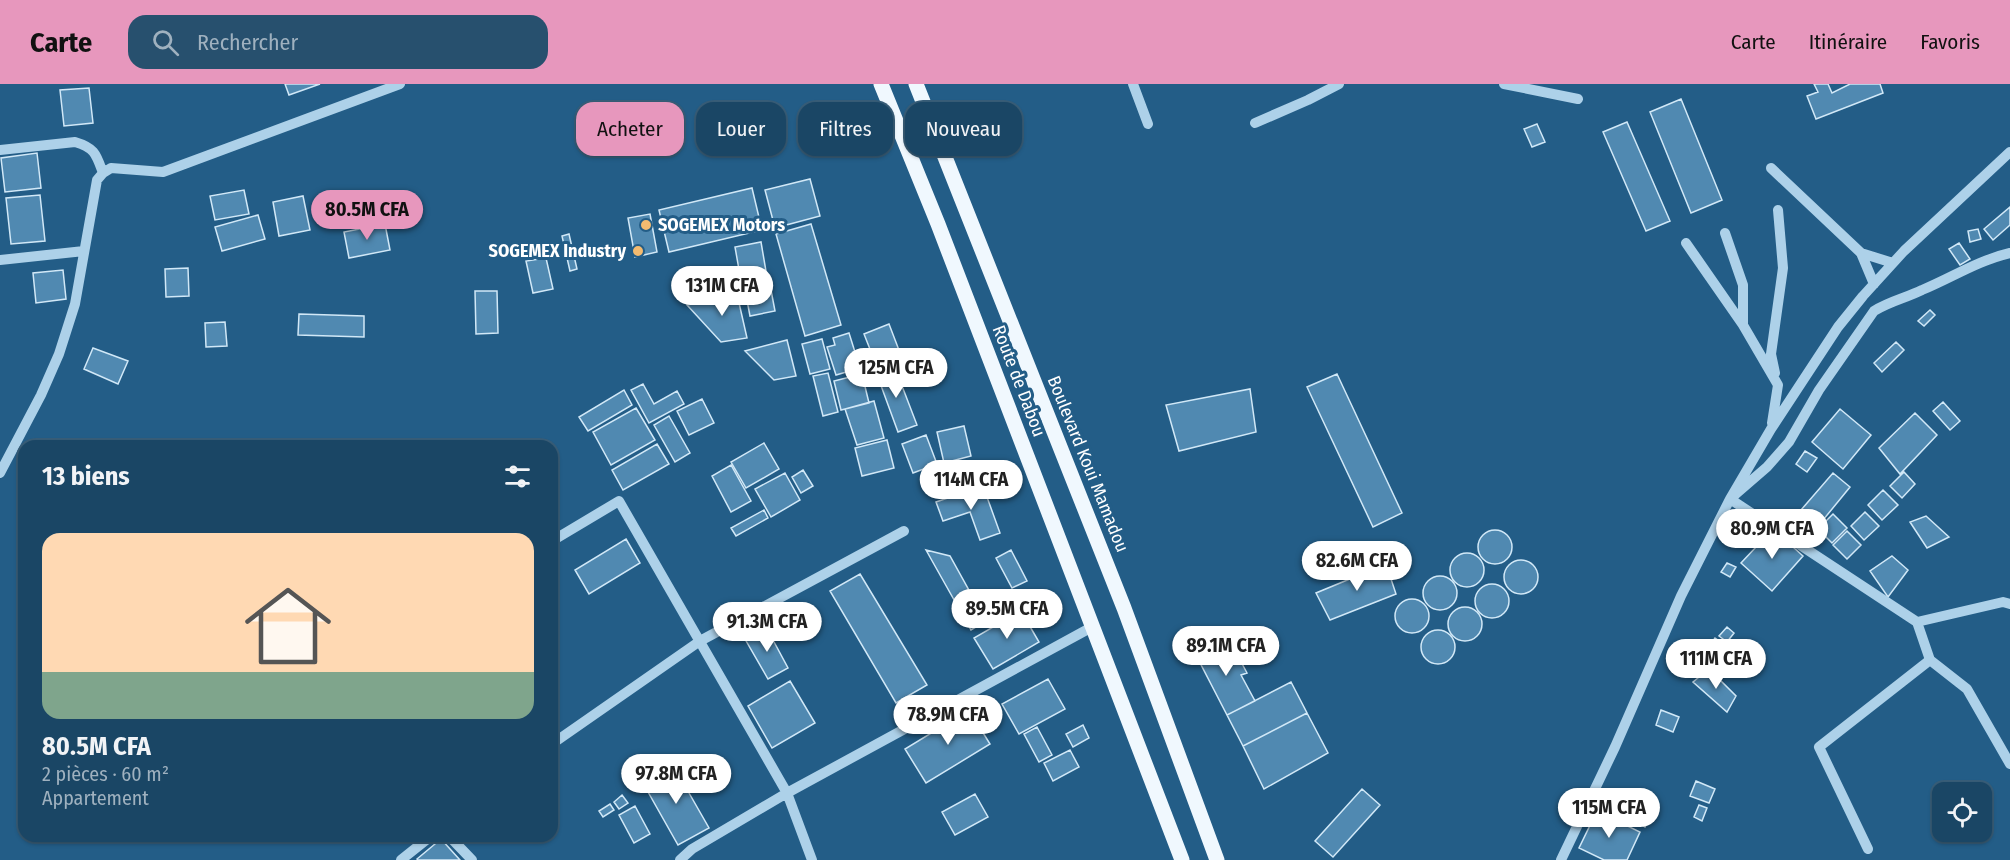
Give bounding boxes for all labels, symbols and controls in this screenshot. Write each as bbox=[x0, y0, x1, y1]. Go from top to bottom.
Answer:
search box bbox=[128, 15, 548, 69]
text: Carte bbox=[30, 26, 92, 59]
icon: search bbox=[149, 26, 182, 59]
text: Rechercher bbox=[197, 29, 298, 56]
text: Carte bbox=[1731, 29, 1776, 55]
text: Itinéraire bbox=[1809, 29, 1887, 55]
text: Favoris bbox=[1920, 29, 1980, 55]
chip: Acheter bbox=[576, 102, 684, 156]
chip: Louer bbox=[696, 102, 786, 156]
chip: Filtres bbox=[798, 102, 893, 156]
chip: Nouveau bbox=[905, 102, 1022, 156]
pin: 80.5M CFA bbox=[298, 190, 436, 241]
text: 80.5M CFA bbox=[325, 197, 409, 221]
place label: SOGEMEX Motors bbox=[658, 214, 785, 236]
marker: SOGEMEX Motors bbox=[639, 218, 653, 232]
place label: SOGEMEX Industry bbox=[489, 240, 626, 262]
marker: SOGEMEX Industry bbox=[631, 244, 645, 258]
pin: 131M CFA bbox=[660, 266, 784, 317]
text: 131M CFA bbox=[685, 273, 759, 297]
street label: Route de Dabou bbox=[988, 322, 1050, 440]
pin: 125M CFA bbox=[834, 348, 958, 399]
text: 125M CFA bbox=[858, 355, 934, 379]
street label: Boulevard Koui Mamadou bbox=[1043, 373, 1133, 555]
icon: filters bbox=[501, 460, 534, 493]
pin: 114M CFA bbox=[909, 460, 1033, 511]
text: 13 biens bbox=[42, 461, 130, 492]
text: 114M CFA bbox=[934, 467, 1008, 491]
pin: 80.9M CFA bbox=[1703, 509, 1841, 560]
text: 80.9M CFA bbox=[1730, 516, 1814, 540]
pin: 82.6M CFA bbox=[1288, 541, 1426, 592]
text: 82.6M CFA bbox=[1316, 548, 1398, 572]
icon: home bbox=[234, 572, 342, 680]
pin: 89.5M CFA bbox=[938, 589, 1076, 640]
text: 89.5M CFA bbox=[966, 596, 1049, 620]
pin: 91.3M CFA bbox=[698, 602, 836, 653]
text: 91.3M CFA bbox=[727, 609, 807, 633]
pin: 89.1M CFA bbox=[1157, 626, 1295, 677]
text: 89.1M CFA bbox=[1186, 633, 1266, 657]
pin: 111M CFA bbox=[1654, 639, 1778, 690]
text: 111M CFA bbox=[1680, 646, 1752, 670]
pin: 78.9M CFA bbox=[879, 695, 1017, 746]
text: 78.9M CFA bbox=[908, 702, 988, 726]
text: 80.5M CFA bbox=[42, 731, 151, 762]
pin: 97.8M CFA bbox=[607, 754, 745, 805]
text: 97.8M CFA bbox=[635, 761, 717, 785]
text: 2 pièces · 60 m² bbox=[42, 762, 169, 786]
map controls bbox=[1932, 782, 1992, 842]
button: locate bbox=[1932, 782, 1992, 842]
text: Appartement bbox=[42, 786, 149, 810]
pin: 115M CFA bbox=[1547, 788, 1671, 839]
text: 115M CFA bbox=[1572, 795, 1646, 819]

